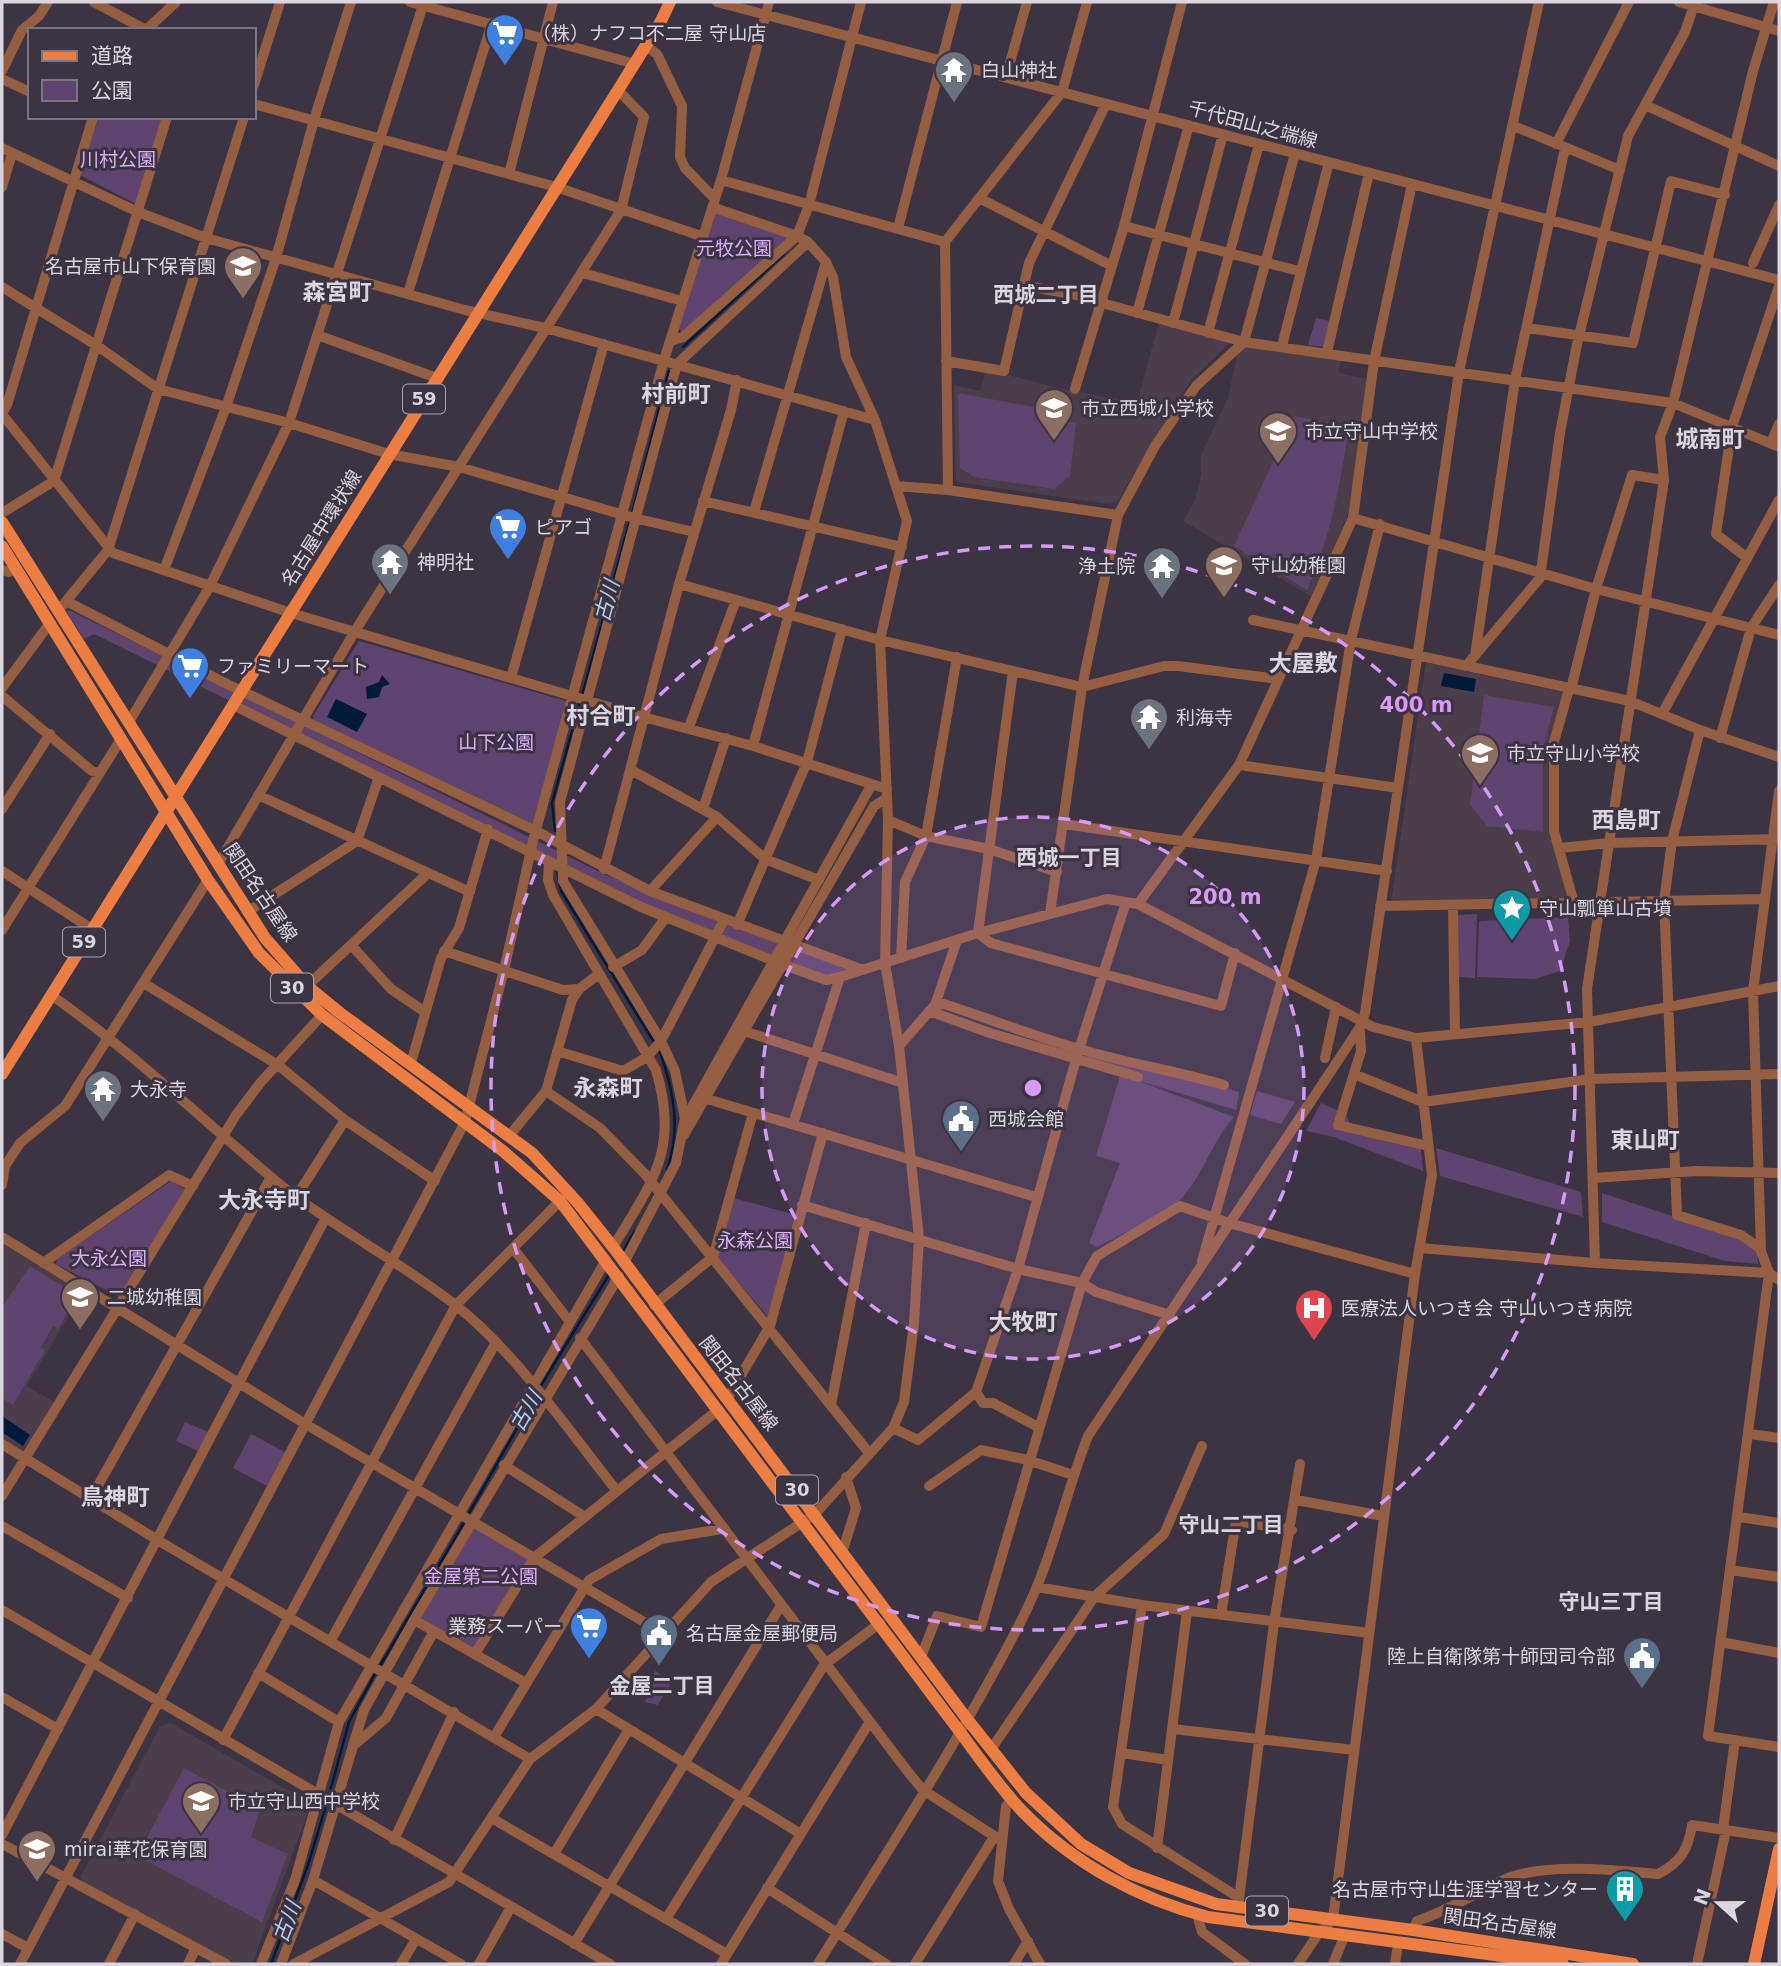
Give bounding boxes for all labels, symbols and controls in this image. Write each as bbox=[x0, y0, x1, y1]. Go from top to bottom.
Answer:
supermarket icon: （株）ナフコ不二屋 守山店 bbox=[484, 12, 526, 67]
place label: （株）ナフコ不二屋 守山店 bbox=[532, 22, 766, 44]
legend bbox=[28, 28, 256, 119]
text: 道路 bbox=[91, 44, 133, 68]
temple icon: 白山神社 bbox=[933, 49, 975, 104]
place label: 白山神社 bbox=[981, 59, 1057, 81]
text: 公園 bbox=[91, 79, 133, 103]
street label: 千代田山之端線 bbox=[1186, 96, 1320, 152]
park label: 川村公園 bbox=[80, 148, 156, 170]
park label: 元牧公園 bbox=[696, 237, 772, 259]
school or university icon: 名古屋市山下保育園 bbox=[222, 245, 264, 300]
place label: 名古屋市山下保育園 bbox=[45, 255, 216, 277]
district label: 森宮町 bbox=[303, 279, 372, 305]
district label: 西城二丁目 bbox=[994, 283, 1099, 307]
district label: 村前町 bbox=[642, 381, 711, 407]
road number: 59 bbox=[403, 384, 445, 414]
school or university icon: 市立西城小学校 bbox=[1033, 387, 1075, 442]
place label: 市立西城小学校 bbox=[1081, 397, 1214, 419]
school or university icon: 市立守山中学校 bbox=[1257, 410, 1299, 465]
place label: 市立守山中学校 bbox=[1305, 420, 1438, 442]
district label: 城南町 bbox=[1676, 426, 1745, 452]
street label: 名古屋中環状線 bbox=[276, 466, 366, 590]
supermarket icon: ピアゴ bbox=[487, 506, 529, 561]
place label: ピアゴ bbox=[535, 516, 592, 538]
temple icon: 神明社 bbox=[369, 541, 411, 596]
school or university icon: 守山幼稚園 bbox=[1203, 544, 1245, 599]
temple icon: 浄土院 bbox=[1141, 545, 1183, 600]
place label: 神明社 bbox=[417, 551, 474, 573]
place label: 守山幼稚園 bbox=[1251, 554, 1346, 576]
place label: 浄土院 bbox=[1078, 555, 1135, 577]
water label: 古川 bbox=[590, 576, 625, 624]
supermarket icon: ファミリーマート bbox=[169, 645, 211, 700]
district label: 大屋敷 bbox=[1269, 650, 1338, 676]
place label: ファミリーマート bbox=[217, 655, 369, 677]
text: 400 m bbox=[1379, 693, 1453, 717]
temple icon: 利海寺 bbox=[1128, 696, 1170, 751]
district label: 村合町 bbox=[567, 703, 636, 729]
place label: 利海寺 bbox=[1176, 706, 1233, 728]
park label: 山下公園 bbox=[458, 731, 534, 753]
school or university icon: 市立守山小学校 bbox=[1459, 732, 1501, 787]
place label: 市立守山小学校 bbox=[1507, 742, 1640, 764]
district label: 西島町 bbox=[1592, 807, 1661, 833]
street label: 関田名古屋線 bbox=[220, 839, 302, 945]
district label: 西城一丁目 bbox=[1017, 846, 1122, 870]
text: 200 m bbox=[1188, 885, 1262, 909]
place icon: 守山瓢箪山古墳 bbox=[1491, 887, 1533, 942]
place label: 守山瓢箪山古墳 bbox=[1539, 897, 1672, 919]
road number: 59 bbox=[63, 928, 105, 957]
road number: 30 bbox=[271, 973, 313, 1002]
temple icon: 大永寺 bbox=[82, 1068, 124, 1123]
district label: 永森町 bbox=[574, 1075, 643, 1101]
centre of rings bbox=[1021, 1076, 1045, 1100]
place label: 大永寺 bbox=[130, 1078, 187, 1100]
public building icon: 西城会館 bbox=[940, 1098, 982, 1153]
place label: 西城会館 bbox=[988, 1108, 1064, 1130]
district label: 東山町 bbox=[1611, 1127, 1680, 1153]
district label: 大永寺町 bbox=[218, 1187, 310, 1213]
park label: 永森公園 bbox=[717, 1229, 793, 1251]
park label: 大永公園 bbox=[71, 1247, 147, 1269]
school or university icon: 二城幼稚園 bbox=[59, 1276, 101, 1331]
place label: 二城幼稚園 bbox=[107, 1286, 202, 1308]
hospital icon: 医療法人いつき会 守山いつき病院 bbox=[1293, 1287, 1335, 1342]
place label: 医療法人いつき会 守山いつき病院 bbox=[1341, 1297, 1632, 1319]
district label: 大牧町 bbox=[989, 1309, 1058, 1335]
street label: 関田名古屋線 bbox=[695, 1331, 783, 1435]
water label: 古川 bbox=[505, 1385, 548, 1435]
road number: 30 bbox=[776, 1476, 818, 1504]
district label: 鳥神町 bbox=[81, 1484, 150, 1510]
district label: 守山二丁目 bbox=[1179, 1513, 1284, 1537]
park label: 金屋第二公園 bbox=[424, 1565, 538, 1587]
district label: 守山三丁目 bbox=[1559, 1590, 1664, 1614]
supermarket icon: 業務スーパー bbox=[568, 1605, 610, 1660]
public building icon: 名古屋金屋郵便局 bbox=[638, 1612, 680, 1667]
place label: 業務スーパー bbox=[448, 1615, 562, 1637]
place label: 名古屋金屋郵便局 bbox=[686, 1622, 838, 1644]
public building icon: 陸上自衛隊第十師団司令部 bbox=[1621, 1635, 1663, 1690]
place label: 陸上自衛隊第十師団司令部 bbox=[1387, 1645, 1615, 1667]
district label: 金屋二丁目 bbox=[610, 1674, 715, 1698]
school or university icon: 市立守山西中学校 bbox=[180, 1780, 222, 1835]
place label: 市立守山西中学校 bbox=[228, 1790, 380, 1812]
school or university icon: mirai華花保育園 bbox=[16, 1828, 58, 1883]
place label: mirai華花保育園 bbox=[64, 1838, 208, 1860]
building icon: 名古屋市守山生涯学習センター bbox=[1604, 1868, 1646, 1923]
north arrow bbox=[1683, 1868, 1753, 1938]
place label: 名古屋市守山生涯学習センター bbox=[1332, 1878, 1598, 1900]
text: N bbox=[1689, 1886, 1715, 1908]
water label: 古川 bbox=[268, 1896, 306, 1946]
road number: 30 bbox=[1246, 1896, 1288, 1926]
street label: 関田名古屋線 bbox=[1442, 1904, 1558, 1942]

